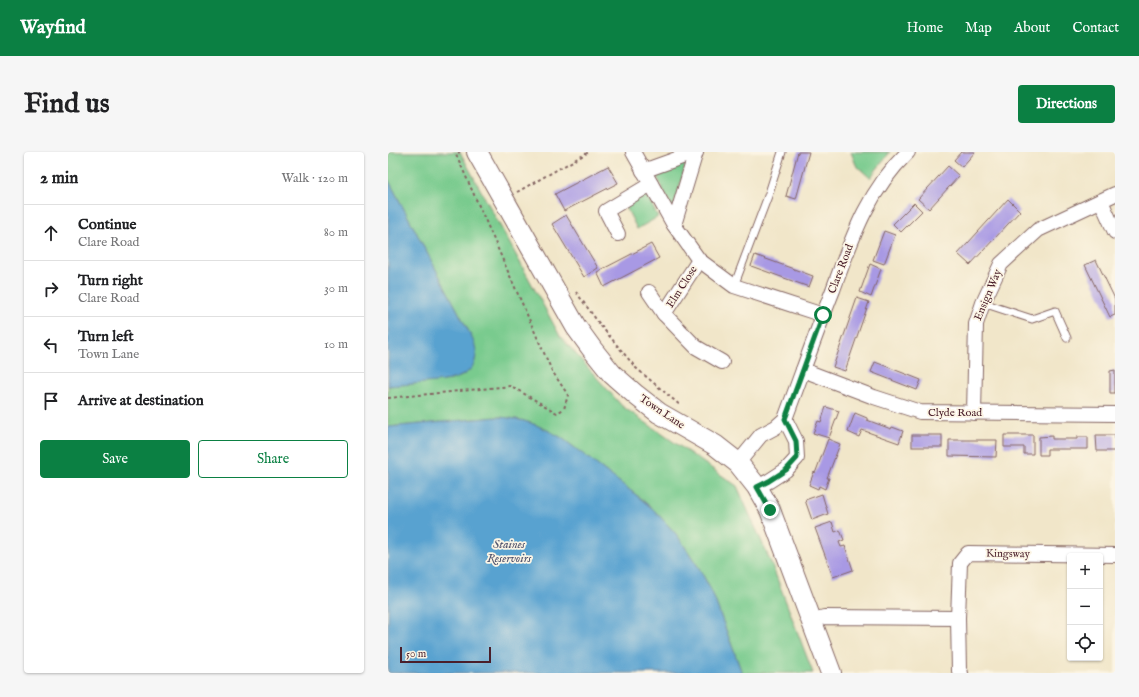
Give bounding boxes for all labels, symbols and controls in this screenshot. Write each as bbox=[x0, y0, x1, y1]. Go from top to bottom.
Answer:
text: Wayfind bbox=[20, 16, 86, 40]
text: Home bbox=[907, 19, 943, 37]
text: Map bbox=[965, 19, 992, 37]
text: About bbox=[1014, 19, 1050, 37]
text: Contact bbox=[1072, 19, 1119, 37]
button: Directions bbox=[1018, 85, 1115, 123]
text: Find us bbox=[24, 87, 110, 122]
text: 2 min bbox=[40, 168, 78, 189]
text: Walk · 120 m bbox=[282, 170, 348, 187]
text: Continue bbox=[78, 215, 136, 234]
icon: ahead bbox=[40, 222, 62, 244]
text: 80 m bbox=[324, 224, 348, 241]
text: Clare Road bbox=[78, 234, 139, 251]
street label: Clare Road bbox=[825, 242, 857, 296]
street label: Elm Close bbox=[663, 263, 701, 311]
street label: Ensign Way bbox=[971, 267, 1005, 323]
text: Turn right bbox=[78, 271, 143, 290]
icon: right bbox=[40, 278, 62, 300]
text: 30 m bbox=[324, 280, 348, 297]
text: Clare Road bbox=[78, 290, 139, 307]
route start bbox=[814, 306, 832, 324]
text: Turn left bbox=[78, 327, 134, 346]
icon: left bbox=[40, 334, 62, 356]
text: 10 m bbox=[324, 336, 348, 353]
text: Town Lane bbox=[78, 346, 139, 363]
icon: arrive bbox=[40, 390, 62, 412]
text: Arrive at destination bbox=[78, 391, 204, 410]
street label: Town Lane bbox=[637, 392, 687, 432]
street label: Clyde Road bbox=[928, 406, 982, 420]
button: Save bbox=[40, 440, 190, 478]
button: Share bbox=[198, 440, 348, 478]
route end bbox=[761, 501, 779, 519]
water label: Staines Reservoirs bbox=[487, 537, 532, 566]
street label: Kingsway bbox=[986, 547, 1031, 561]
map controls bbox=[1067, 553, 1103, 661]
button: + bbox=[1067, 553, 1103, 589]
button: − bbox=[1067, 589, 1103, 625]
button: locate bbox=[1067, 625, 1103, 661]
scale bar bbox=[400, 645, 491, 664]
text: 50 m bbox=[406, 647, 426, 661]

